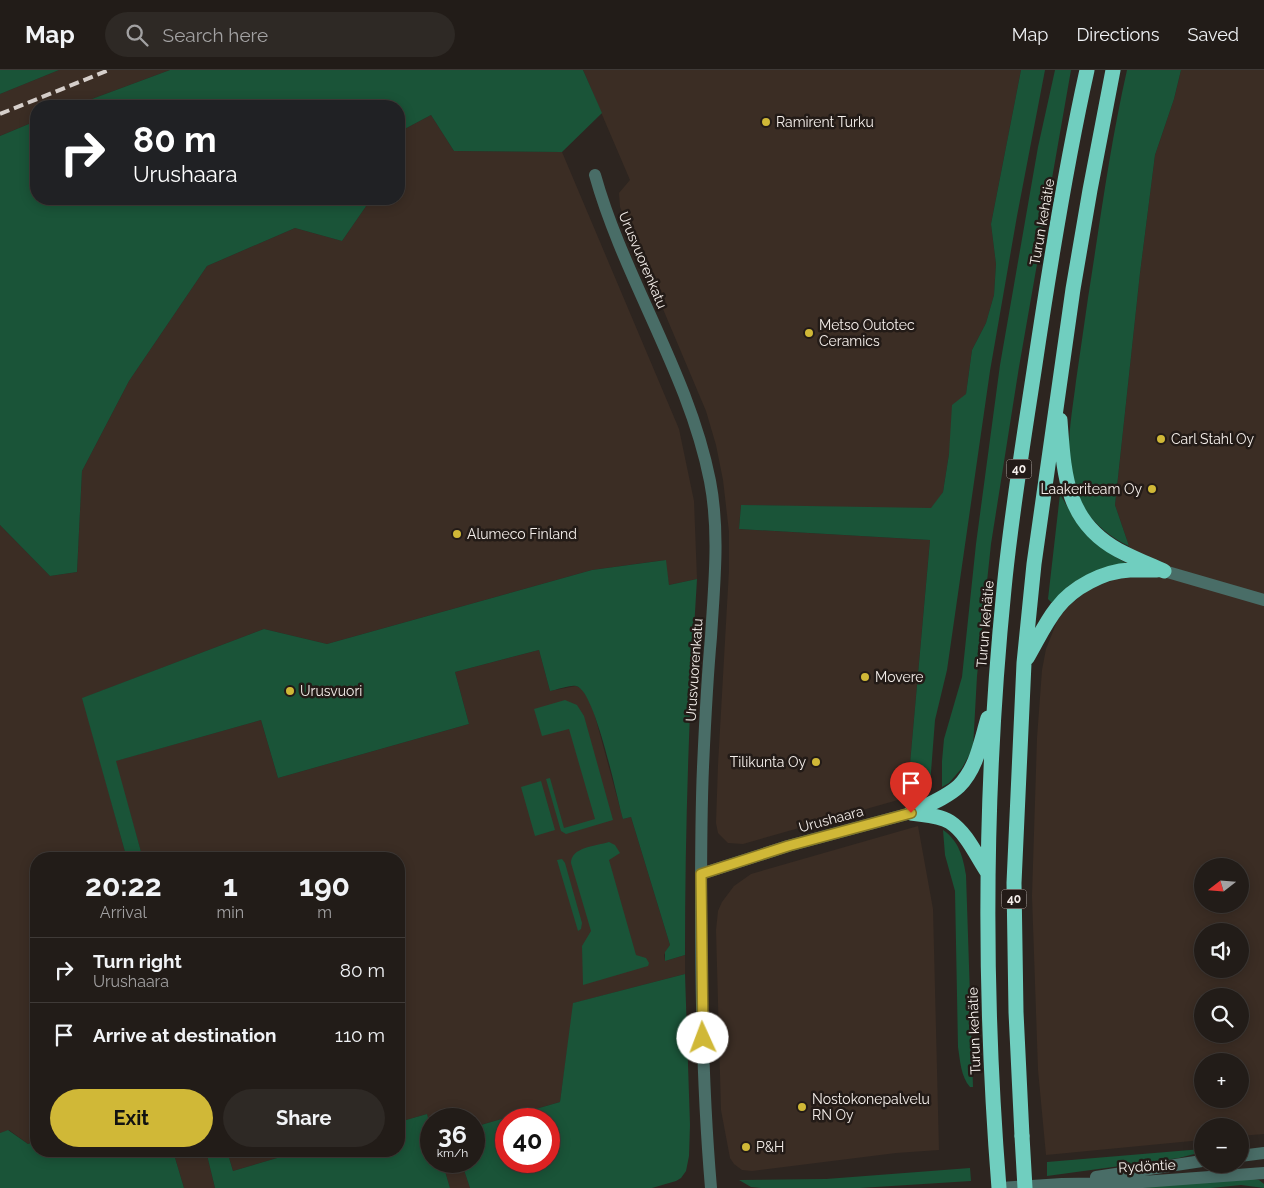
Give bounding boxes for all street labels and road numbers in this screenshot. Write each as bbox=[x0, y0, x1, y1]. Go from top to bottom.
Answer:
street label: Turun kehätie bbox=[1027, 177, 1057, 267]
street label: Urusvuorenkatu bbox=[615, 209, 671, 311]
road number: 40 bbox=[1006, 459, 1032, 478]
street label: Turun kehätie bbox=[973, 580, 997, 668]
street label: Urusvuorenkatu bbox=[682, 618, 706, 722]
street label: Urushaara bbox=[797, 803, 865, 835]
road number: 40 bbox=[1002, 890, 1026, 909]
street label: Turun kehätie bbox=[964, 987, 984, 1075]
street label: Rydöntie bbox=[1118, 1157, 1176, 1175]

